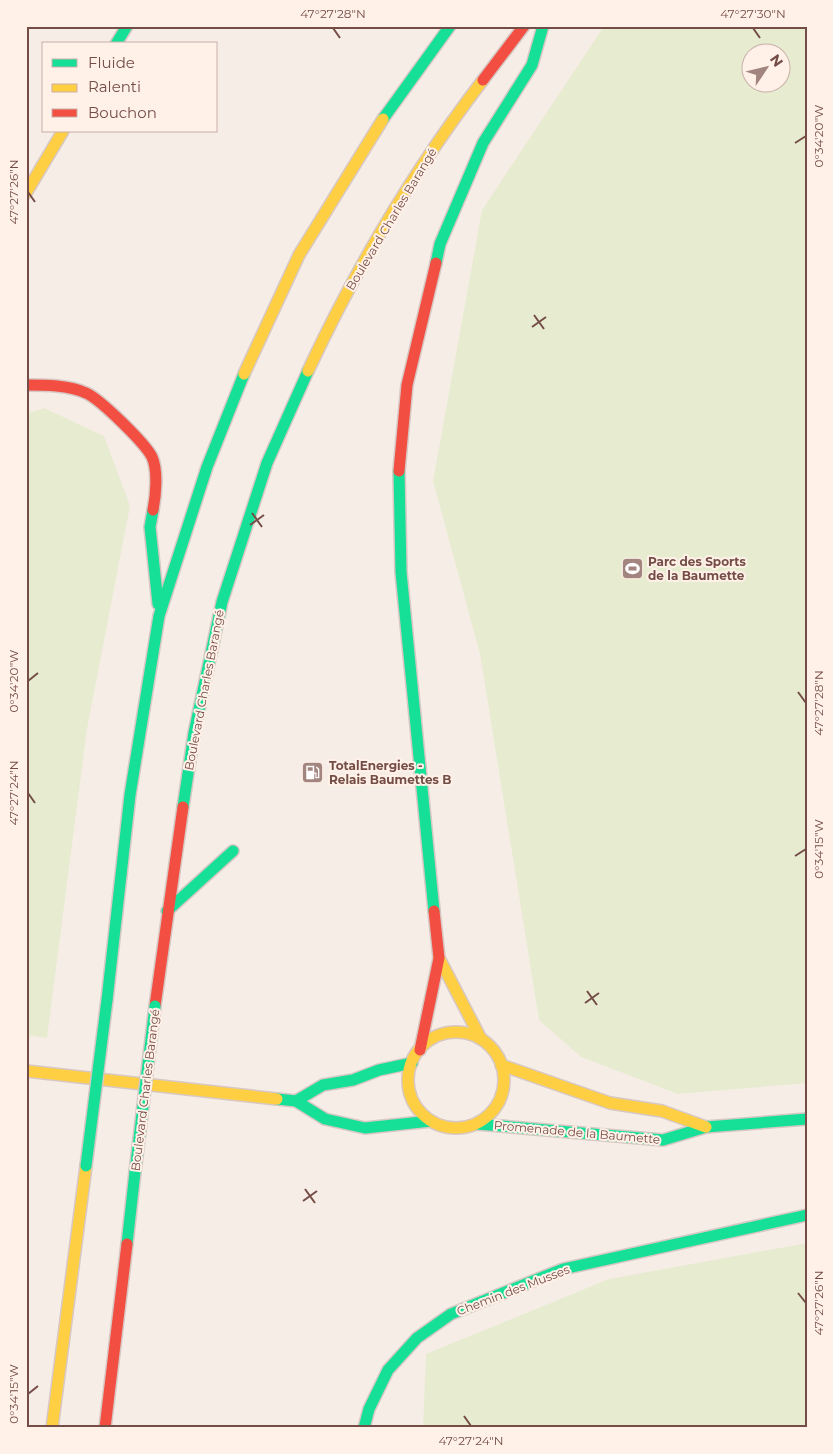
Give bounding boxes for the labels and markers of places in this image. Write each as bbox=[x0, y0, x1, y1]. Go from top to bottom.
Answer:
place label: Parc des Sports de la Baumette bbox=[648, 554, 747, 583]
sports icon: Parc des Sports de la Baumette bbox=[620, 556, 644, 580]
place label: TotalEnergies - Relais Baumettes B bbox=[329, 758, 451, 787]
fuel station icon: TotalEnergies - Relais Baumettes B bbox=[301, 760, 325, 784]

